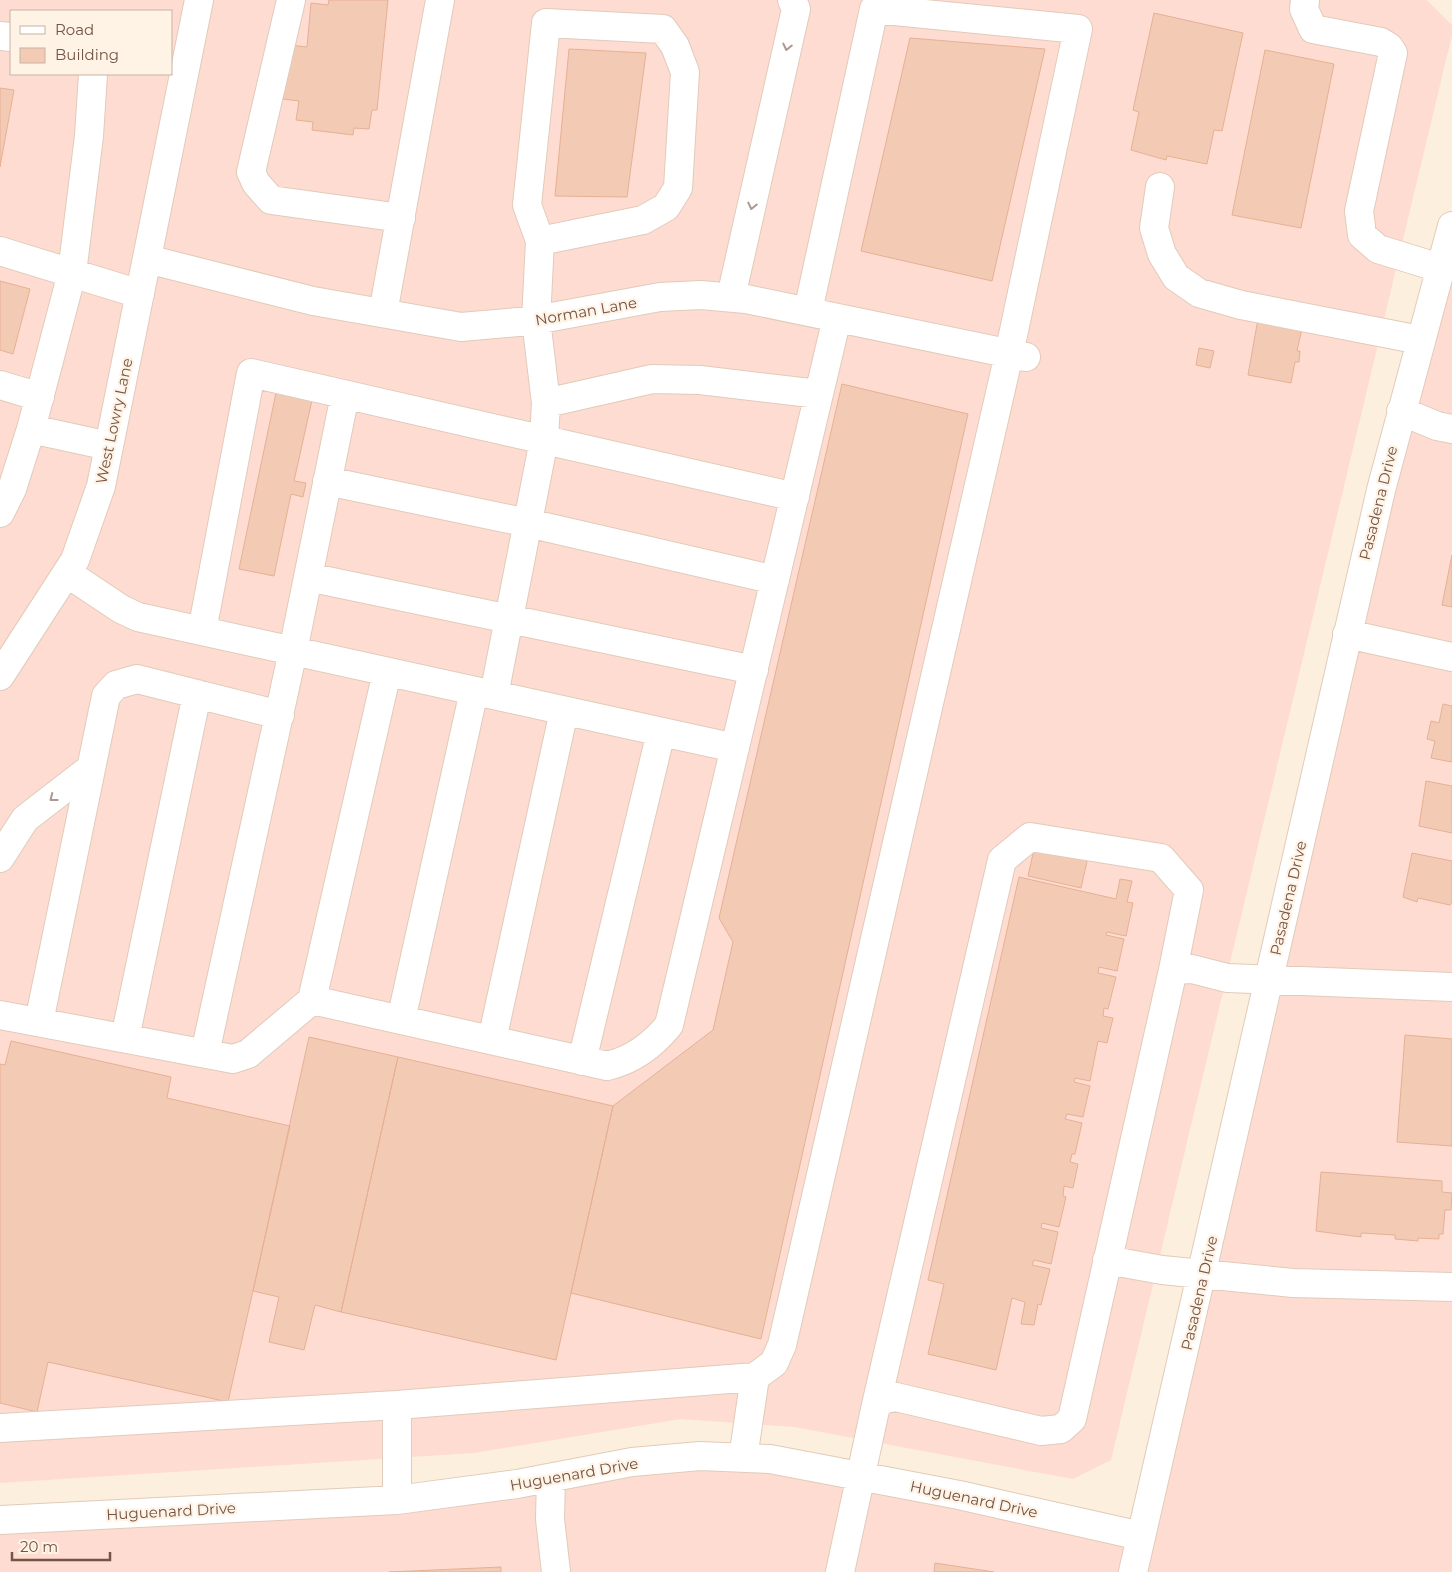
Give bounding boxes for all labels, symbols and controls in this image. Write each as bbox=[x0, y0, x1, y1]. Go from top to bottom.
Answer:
legend bbox=[10, 10, 172, 75]
text: Road bbox=[55, 20, 94, 39]
one-way arrow bbox=[782, 43, 793, 52]
text: Building bbox=[55, 45, 119, 64]
one-way arrow bbox=[747, 201, 758, 210]
street label: Norman Lane bbox=[534, 293, 638, 329]
street label: West Lowry Lane bbox=[91, 356, 137, 486]
street label: Pasadena Drive bbox=[1355, 444, 1401, 562]
one-way arrow bbox=[50, 792, 59, 800]
street label: Pasadena Drive bbox=[1266, 839, 1310, 957]
street label: Pasadena Drive bbox=[1177, 1234, 1221, 1352]
street label: Huguenard Drive bbox=[508, 1453, 640, 1495]
street label: Huguenard Drive bbox=[908, 1476, 1040, 1522]
street label: Huguenard Drive bbox=[106, 1498, 236, 1524]
scale bar bbox=[12, 1530, 110, 1562]
text: 20 m bbox=[20, 1537, 58, 1556]

